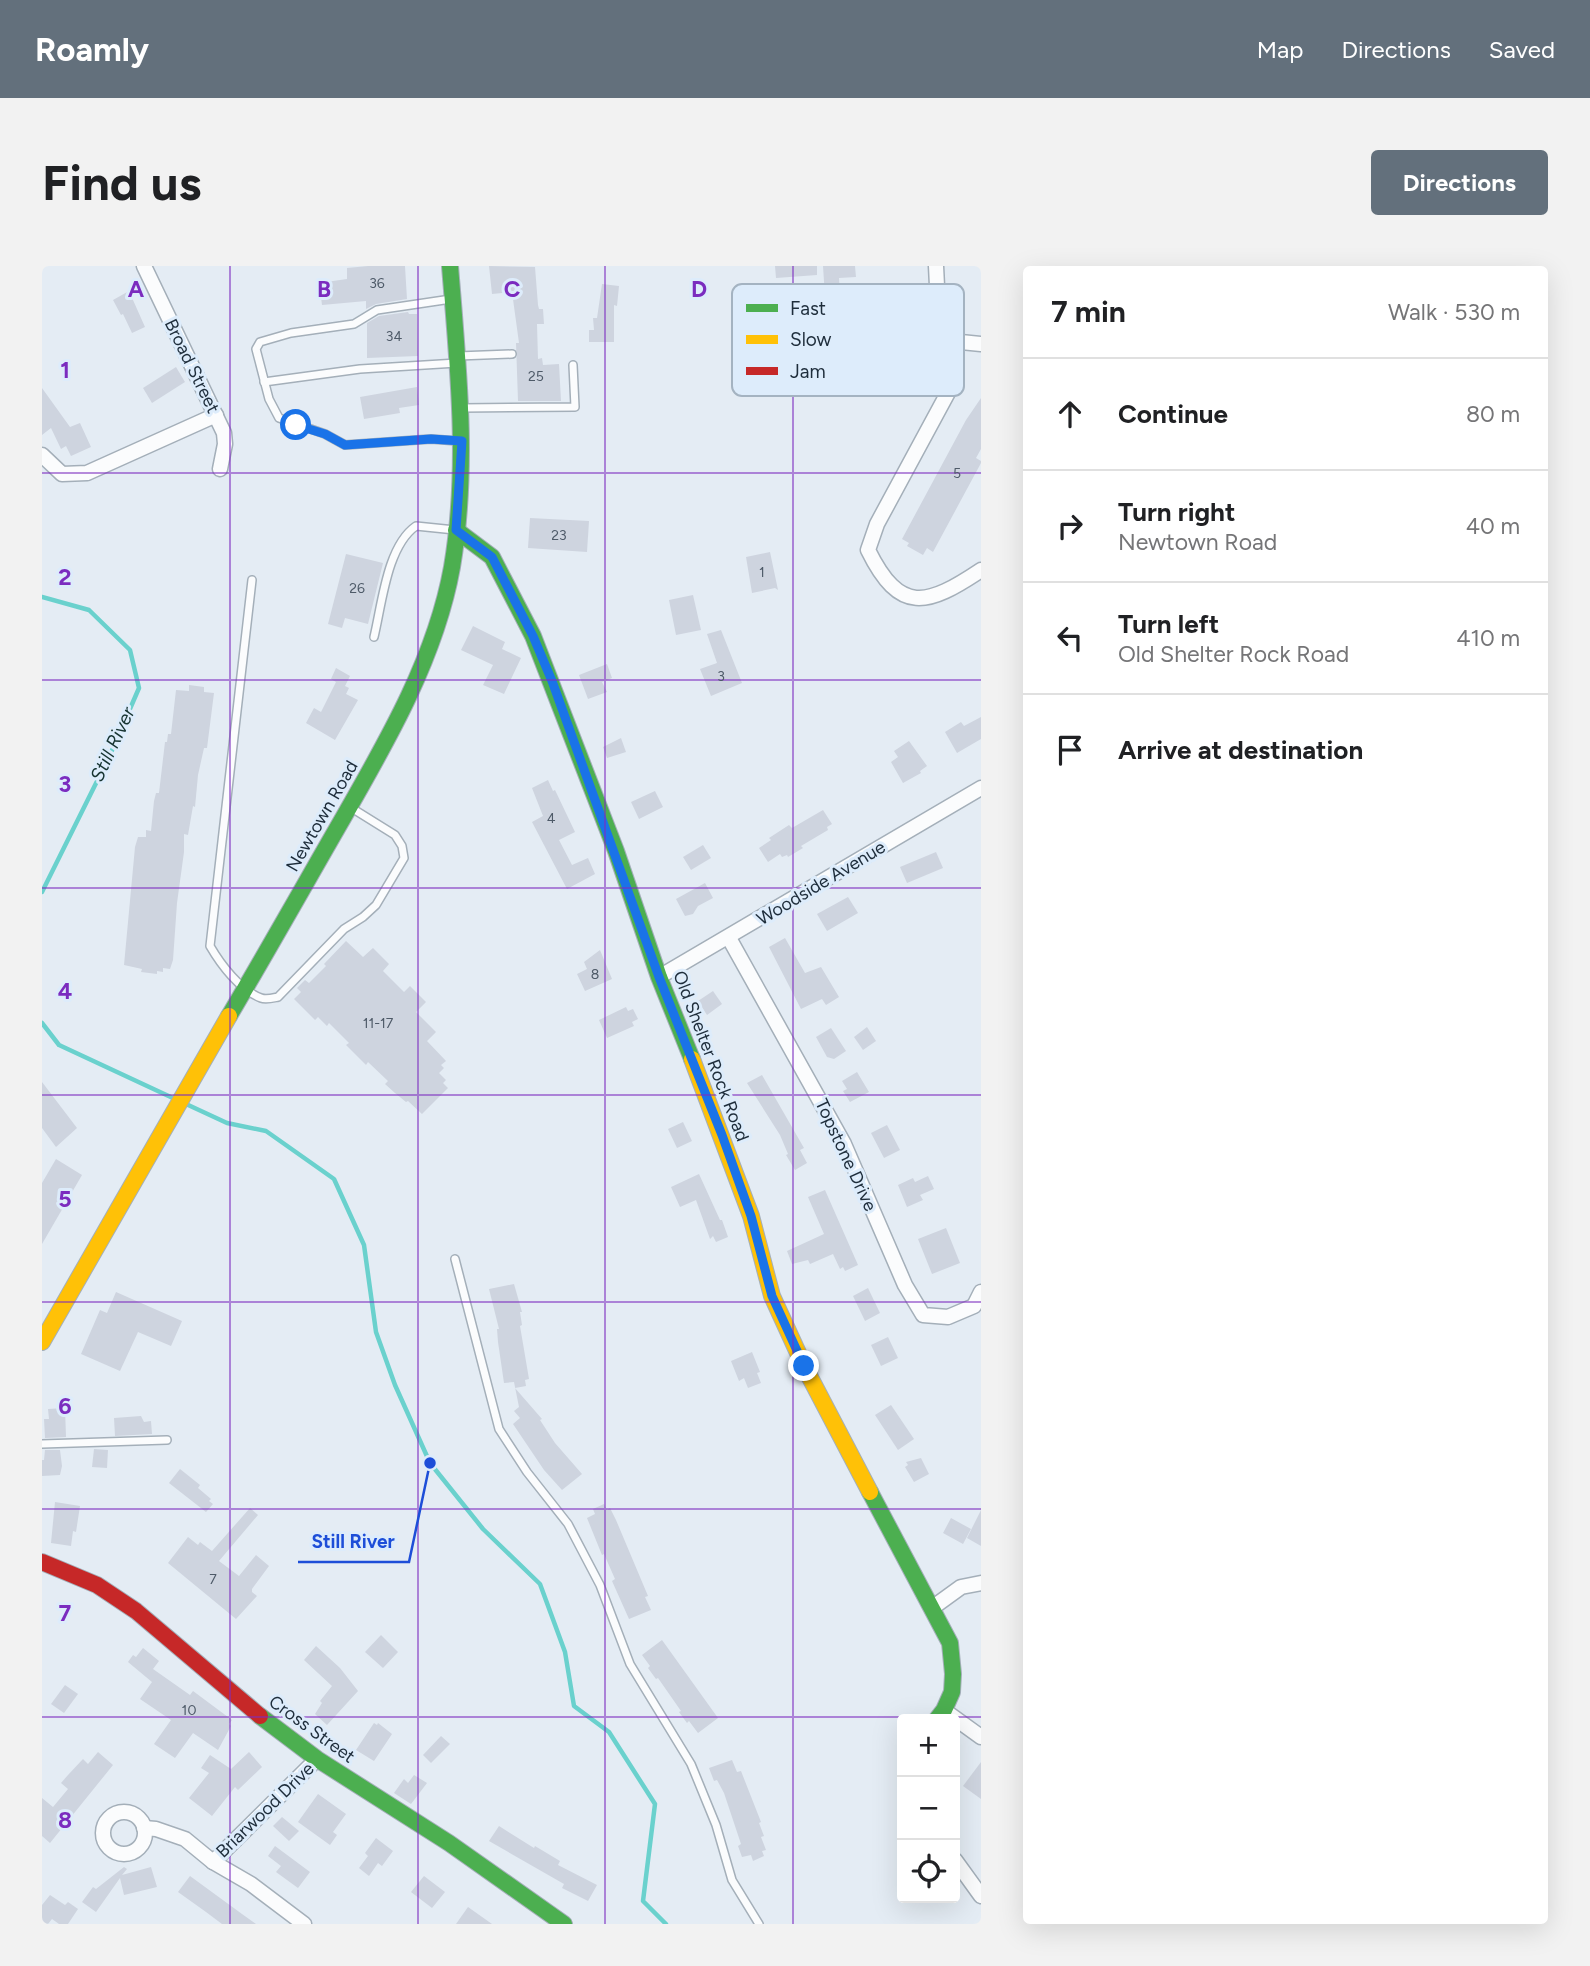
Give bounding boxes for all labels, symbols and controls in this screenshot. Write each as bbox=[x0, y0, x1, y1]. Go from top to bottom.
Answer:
text: Roamly bbox=[35, 30, 149, 69]
text: Map bbox=[1257, 35, 1303, 64]
text: Directions bbox=[1341, 35, 1451, 64]
text: Saved bbox=[1489, 35, 1555, 64]
button: Directions bbox=[1371, 150, 1548, 215]
text: Find us bbox=[42, 153, 201, 212]
text: A bbox=[128, 275, 145, 303]
text: B bbox=[317, 275, 331, 303]
house number: 36 bbox=[369, 275, 385, 292]
text: C bbox=[504, 275, 521, 303]
text: D bbox=[691, 275, 707, 303]
legend bbox=[732, 284, 964, 396]
text: 7 min bbox=[1051, 293, 1126, 330]
text: Fast bbox=[790, 297, 826, 320]
text: Walk · 530 m bbox=[1388, 298, 1520, 326]
street label: Broad Street bbox=[160, 315, 224, 417]
house number: 34 bbox=[386, 328, 402, 345]
text: Slow bbox=[790, 328, 832, 351]
text: 1 bbox=[60, 356, 70, 384]
text: Jam bbox=[790, 360, 826, 383]
house number: 25 bbox=[528, 368, 544, 385]
icon: ahead bbox=[1051, 395, 1089, 433]
text: Continue bbox=[1118, 398, 1228, 430]
text: 80 m bbox=[1466, 400, 1520, 428]
route start bbox=[280, 409, 311, 440]
house number: 5 bbox=[953, 465, 961, 482]
text: Turn right bbox=[1118, 496, 1235, 528]
icon: right bbox=[1051, 507, 1089, 545]
text: 40 m bbox=[1466, 512, 1520, 540]
house number: 23 bbox=[551, 527, 567, 544]
text: Newtown Road bbox=[1118, 528, 1277, 556]
text: 2 bbox=[58, 563, 72, 591]
house number: 1 bbox=[759, 564, 765, 581]
house number: 26 bbox=[349, 580, 365, 597]
text: Turn left bbox=[1118, 608, 1219, 640]
icon: left bbox=[1051, 619, 1089, 657]
text: 410 m bbox=[1456, 624, 1520, 652]
text: Old Shelter Rock Road bbox=[1118, 640, 1349, 668]
house number: 3 bbox=[717, 668, 725, 685]
water label: Still River bbox=[85, 703, 140, 785]
icon: arrive bbox=[1051, 731, 1089, 769]
text: Arrive at destination bbox=[1118, 734, 1363, 766]
street label: Newtown Road bbox=[281, 757, 363, 875]
text: 3 bbox=[59, 770, 71, 798]
house number: 4 bbox=[547, 810, 556, 827]
street label: Woodside Avenue bbox=[753, 836, 889, 930]
house number: 8 bbox=[591, 966, 599, 983]
street label: Old Shelter Rock Road bbox=[668, 968, 754, 1144]
text: 4 bbox=[58, 977, 72, 1005]
house number: 11-17 bbox=[363, 1015, 394, 1032]
street label: Topstone Drive bbox=[810, 1095, 882, 1215]
text: 5 bbox=[58, 1185, 72, 1213]
route end bbox=[788, 1350, 819, 1381]
text: 6 bbox=[58, 1392, 72, 1420]
callout: Still River bbox=[298, 1522, 409, 1562]
text: Still River bbox=[311, 1530, 395, 1553]
house number: 7 bbox=[209, 1571, 217, 1588]
text: 7 bbox=[59, 1599, 72, 1627]
street label: Cross Street bbox=[265, 1690, 360, 1768]
house number: 10 bbox=[182, 1702, 196, 1719]
map controls bbox=[897, 1714, 960, 1903]
button: + bbox=[897, 1714, 960, 1777]
street label: Briarwood Drive bbox=[211, 1758, 319, 1862]
button: − bbox=[897, 1777, 960, 1840]
text: 8 bbox=[58, 1806, 72, 1834]
button: locate bbox=[897, 1840, 960, 1903]

